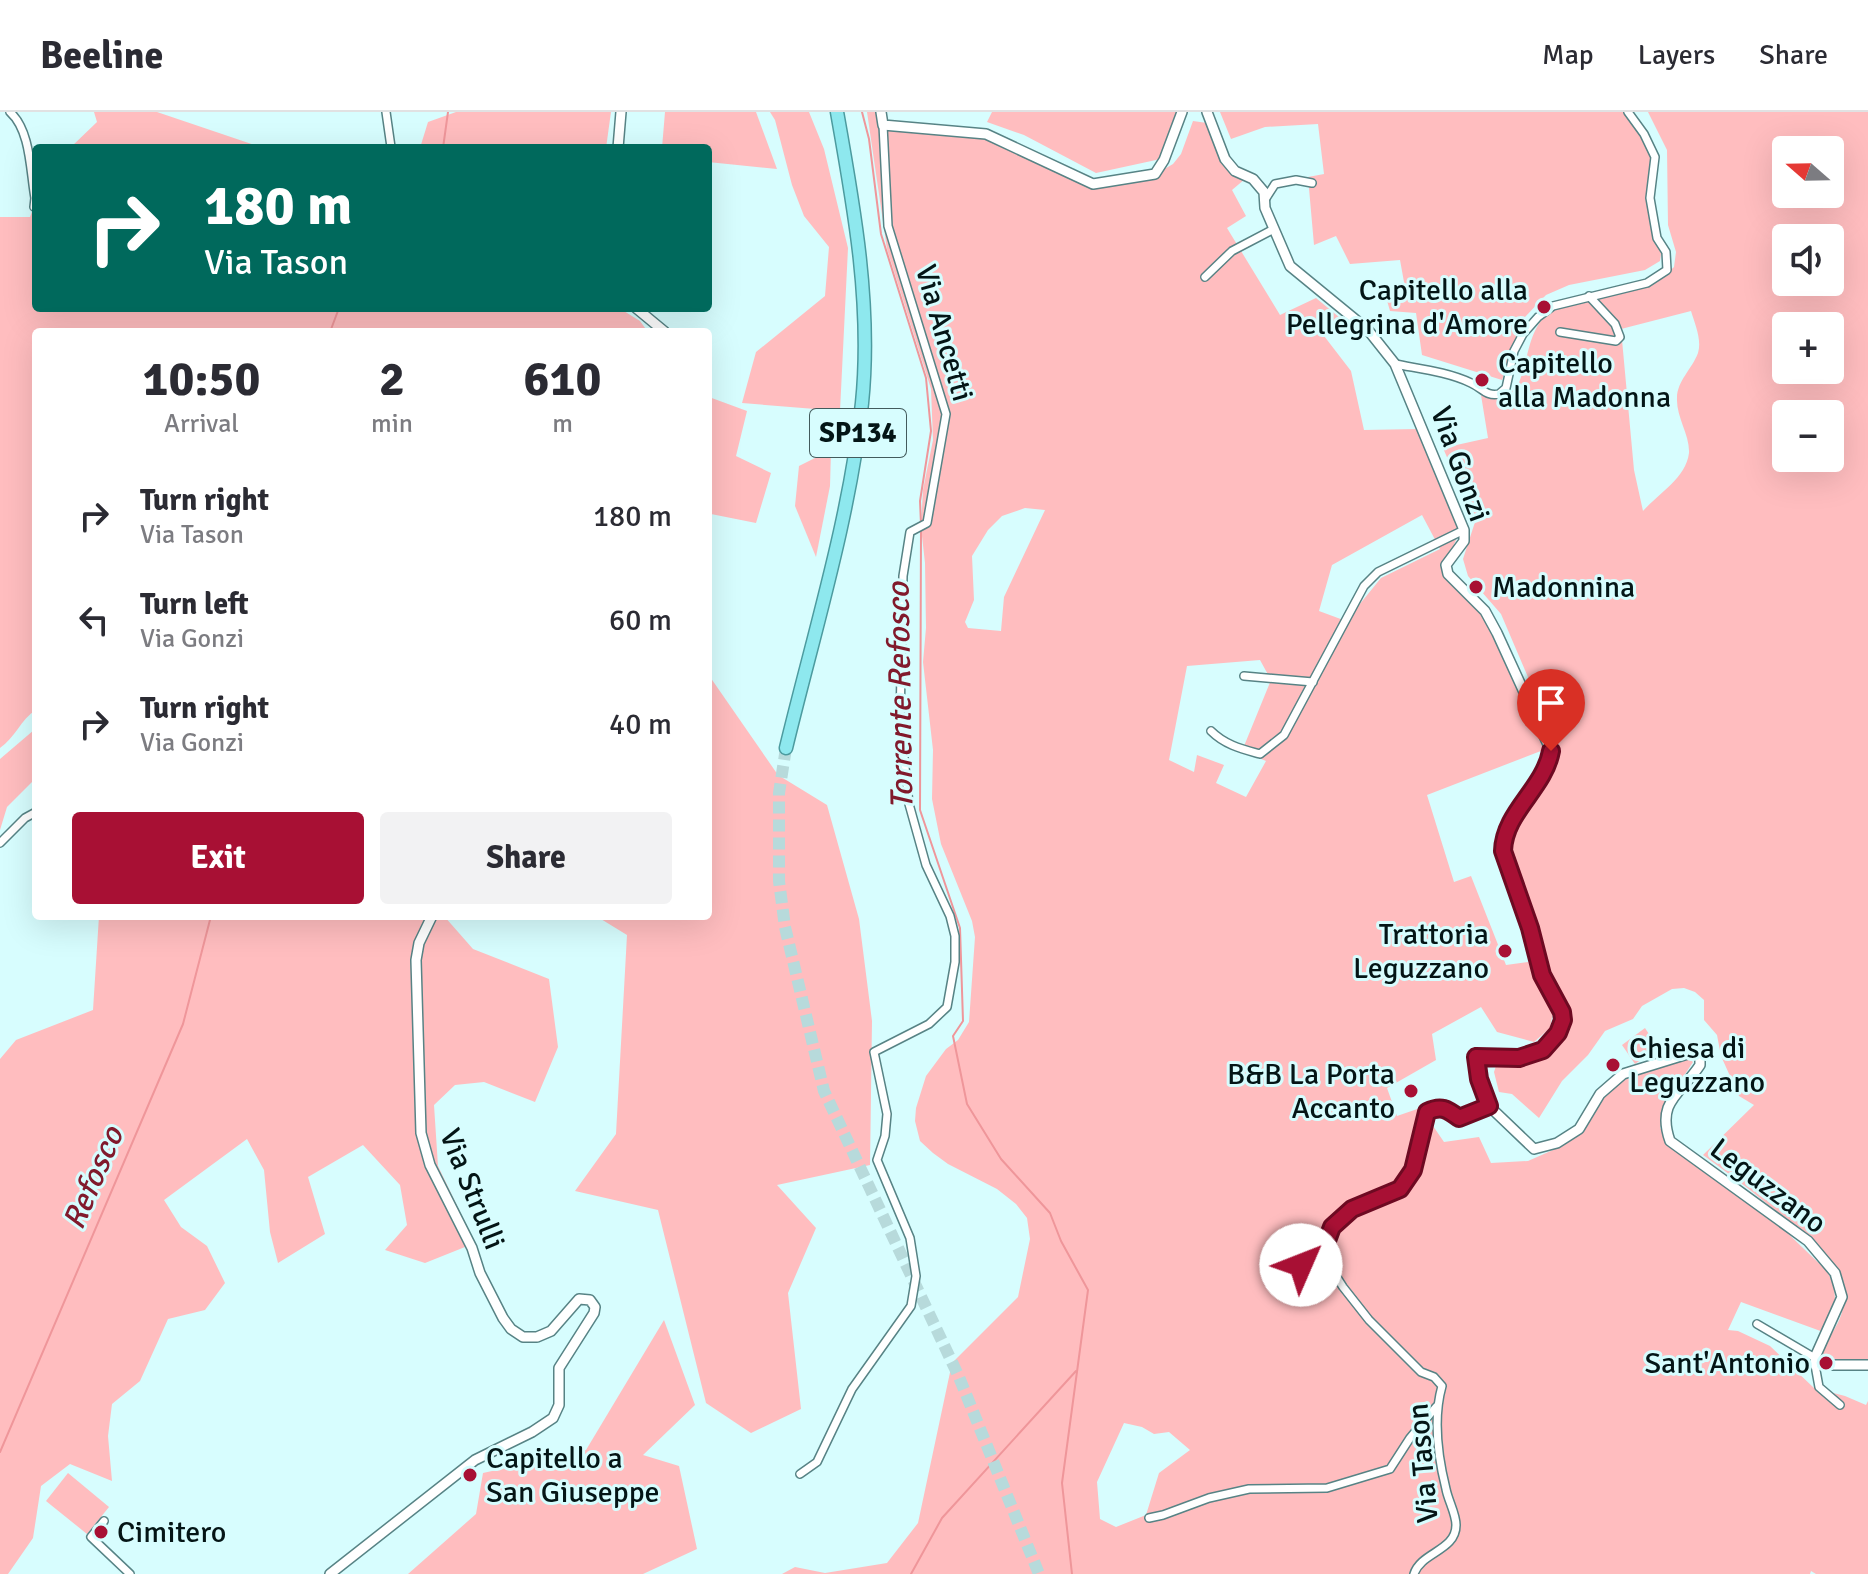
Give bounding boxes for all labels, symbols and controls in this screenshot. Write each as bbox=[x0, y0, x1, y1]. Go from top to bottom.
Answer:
text: Beeline bbox=[40, 32, 163, 79]
text: Map bbox=[1542, 38, 1594, 72]
text: Layers bbox=[1638, 38, 1715, 72]
text: Share bbox=[1759, 38, 1828, 72]
north arrow bbox=[1772, 136, 1844, 208]
map controls bbox=[1772, 136, 1844, 472]
text: 180 m bbox=[204, 171, 352, 240]
icon: right bbox=[72, 176, 176, 280]
button: sound bbox=[1772, 224, 1844, 296]
text: Via Tason bbox=[204, 240, 348, 285]
street label: Via Ancetti bbox=[907, 260, 981, 406]
place label: Capitello alla Pellegrina d'Amore bbox=[1286, 272, 1528, 343]
marker: Capitello alla Pellegrina d'Amore bbox=[1535, 298, 1553, 316]
button: + bbox=[1772, 312, 1844, 384]
place label: Capitello alla Madonna bbox=[1498, 345, 1671, 416]
text: 10:50 bbox=[143, 350, 260, 409]
text: 2 bbox=[379, 350, 405, 409]
text: 610 bbox=[524, 350, 601, 409]
marker: Capitello alla Madonna bbox=[1473, 371, 1491, 389]
button: − bbox=[1772, 400, 1844, 472]
street label: Via Gonzi bbox=[1422, 401, 1498, 527]
text: Arrival bbox=[164, 408, 239, 440]
text: min bbox=[371, 408, 413, 440]
text: m bbox=[552, 408, 573, 440]
road number: SP134 bbox=[810, 409, 906, 457]
text: Turn right bbox=[140, 482, 269, 519]
icon: right bbox=[72, 494, 116, 538]
text: 180 m bbox=[593, 498, 672, 535]
text: Via Tason bbox=[140, 519, 244, 551]
place label: Madonnina bbox=[1492, 569, 1635, 606]
marker: Madonnina bbox=[1467, 578, 1485, 596]
water label: Torrente Refosco bbox=[878, 581, 921, 810]
text: Turn left bbox=[140, 586, 249, 623]
icon: left bbox=[72, 598, 116, 642]
text: 60 m bbox=[609, 602, 672, 639]
text: Via Gonzi bbox=[140, 623, 244, 655]
pin bbox=[1517, 669, 1585, 751]
icon: arrive bbox=[1529, 681, 1573, 725]
text: Turn right bbox=[140, 690, 269, 727]
icon: right bbox=[72, 702, 116, 746]
text: 40 m bbox=[609, 706, 672, 743]
text: Via Gonzi bbox=[140, 727, 244, 759]
button: Exit bbox=[72, 812, 364, 904]
button: Share bbox=[380, 812, 672, 904]
place label: Trattoria Leguzzano bbox=[1353, 916, 1489, 987]
marker: Trattoria Leguzzano bbox=[1496, 942, 1514, 960]
place label: Chiesa di Leguzzano bbox=[1629, 1030, 1765, 1101]
place label: B&B La Porta Accanto bbox=[1227, 1056, 1395, 1127]
marker: Chiesa di Leguzzano bbox=[1604, 1056, 1622, 1074]
marker: B&B La Porta Accanto bbox=[1402, 1082, 1420, 1100]
water label: Refosco bbox=[54, 1120, 132, 1235]
street label: Via Strulli bbox=[431, 1123, 513, 1255]
street label: Leguzzano bbox=[1703, 1130, 1833, 1242]
position arrow bbox=[1259, 1223, 1343, 1307]
place label: Sant'Antonio bbox=[1644, 1345, 1810, 1382]
marker: Sant'Antonio bbox=[1817, 1354, 1835, 1372]
street label: Via Tason bbox=[1399, 1402, 1447, 1524]
place label: Capitello a San Giuseppe bbox=[486, 1440, 660, 1511]
marker: Capitello a San Giuseppe bbox=[461, 1466, 479, 1484]
place label: Cimitero bbox=[117, 1514, 226, 1551]
marker: Cimitero bbox=[92, 1523, 110, 1541]

